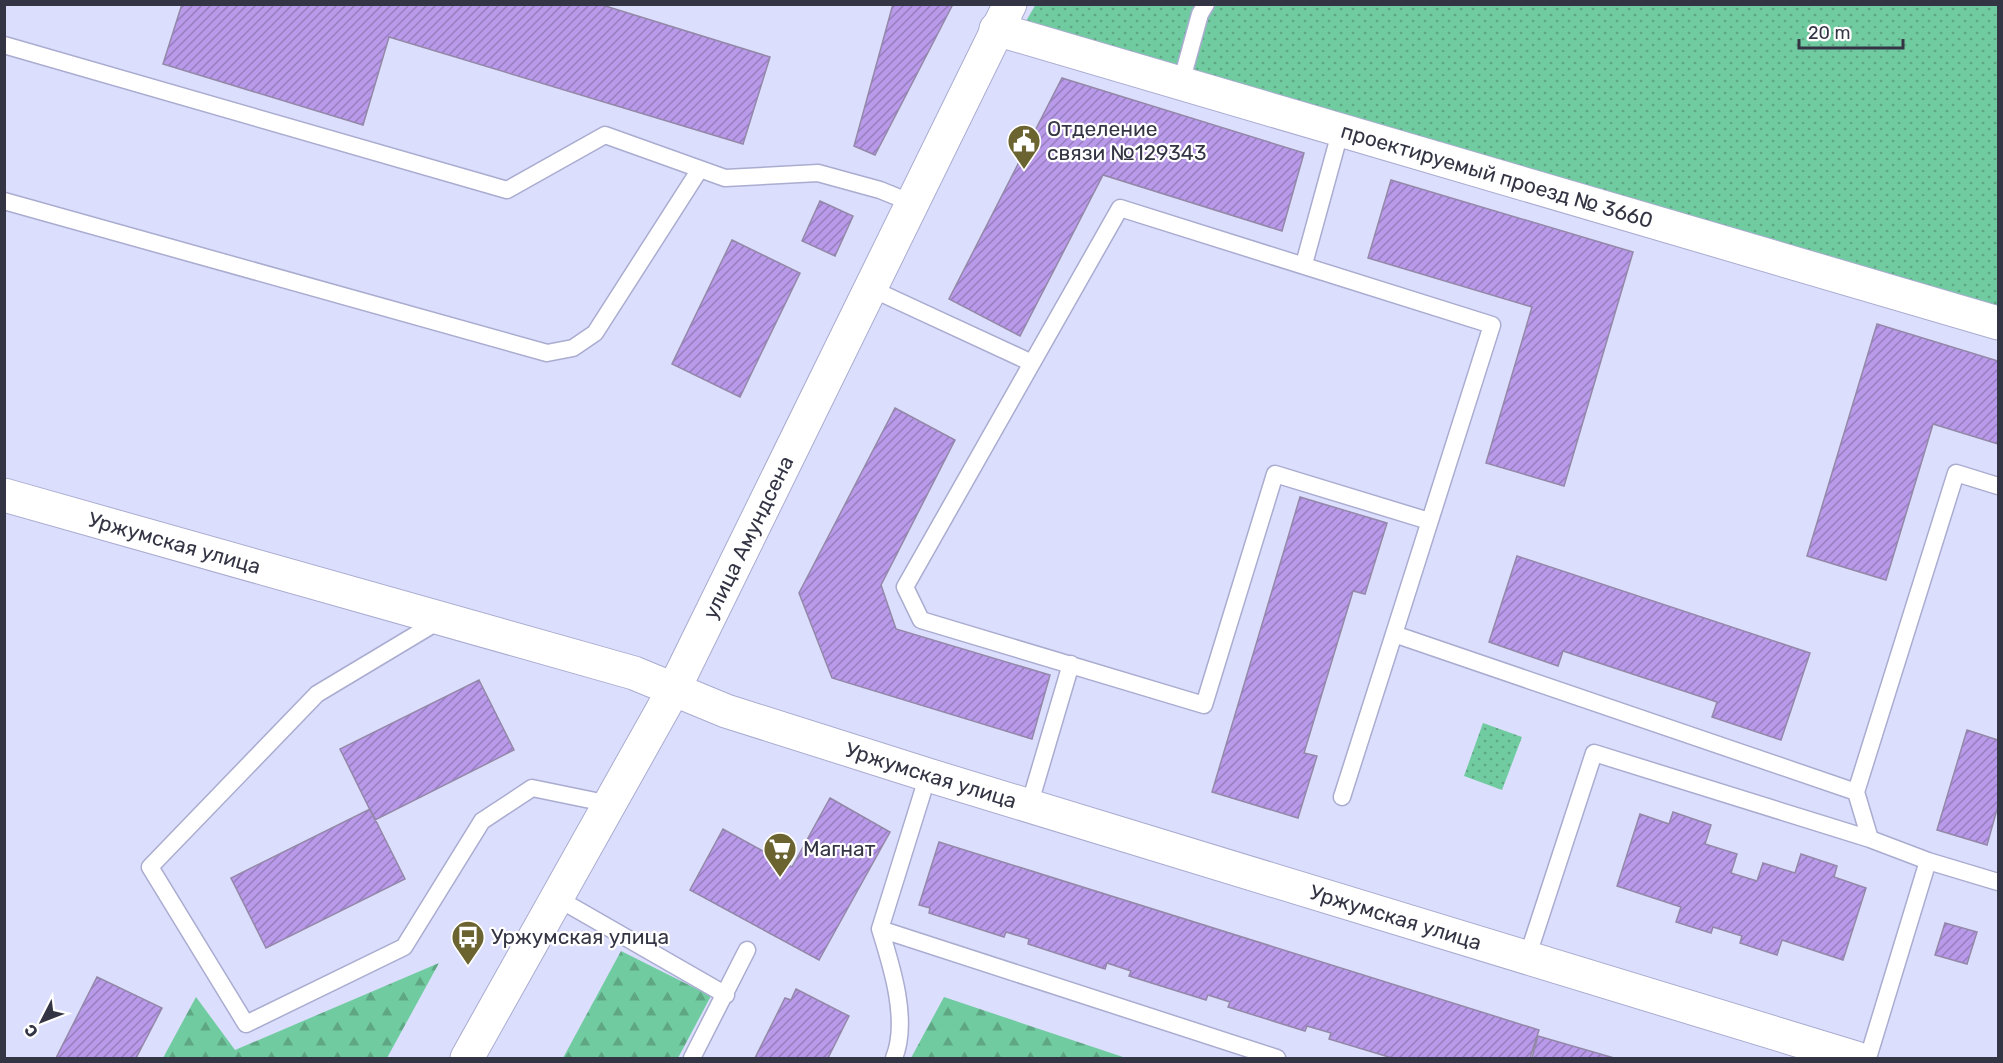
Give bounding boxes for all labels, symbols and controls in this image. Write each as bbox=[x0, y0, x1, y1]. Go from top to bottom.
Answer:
scale bar bbox=[1799, 12, 1902, 50]
text: 20 m bbox=[1808, 22, 1850, 44]
place label: Отделение связи №129343 bbox=[1047, 116, 1207, 165]
street label: проектируемый проезд № 3660 bbox=[1338, 118, 1656, 233]
public building icon: Отделение связи №129343 bbox=[1006, 123, 1042, 170]
street label: улица Амундсена bbox=[697, 451, 798, 623]
street label: Уржумская улица bbox=[85, 506, 264, 579]
street label: Уржумская улица bbox=[842, 737, 1020, 813]
supermarket icon: Магнат bbox=[762, 831, 798, 878]
place label: Магнат bbox=[803, 836, 876, 861]
street label: Уржумская улица bbox=[1307, 879, 1485, 955]
bus stop icon: Уржумская улица bbox=[450, 919, 486, 966]
place label: Уржумская улица bbox=[491, 924, 669, 949]
north arrow bbox=[12, 991, 72, 1051]
text: С bbox=[20, 1020, 42, 1041]

